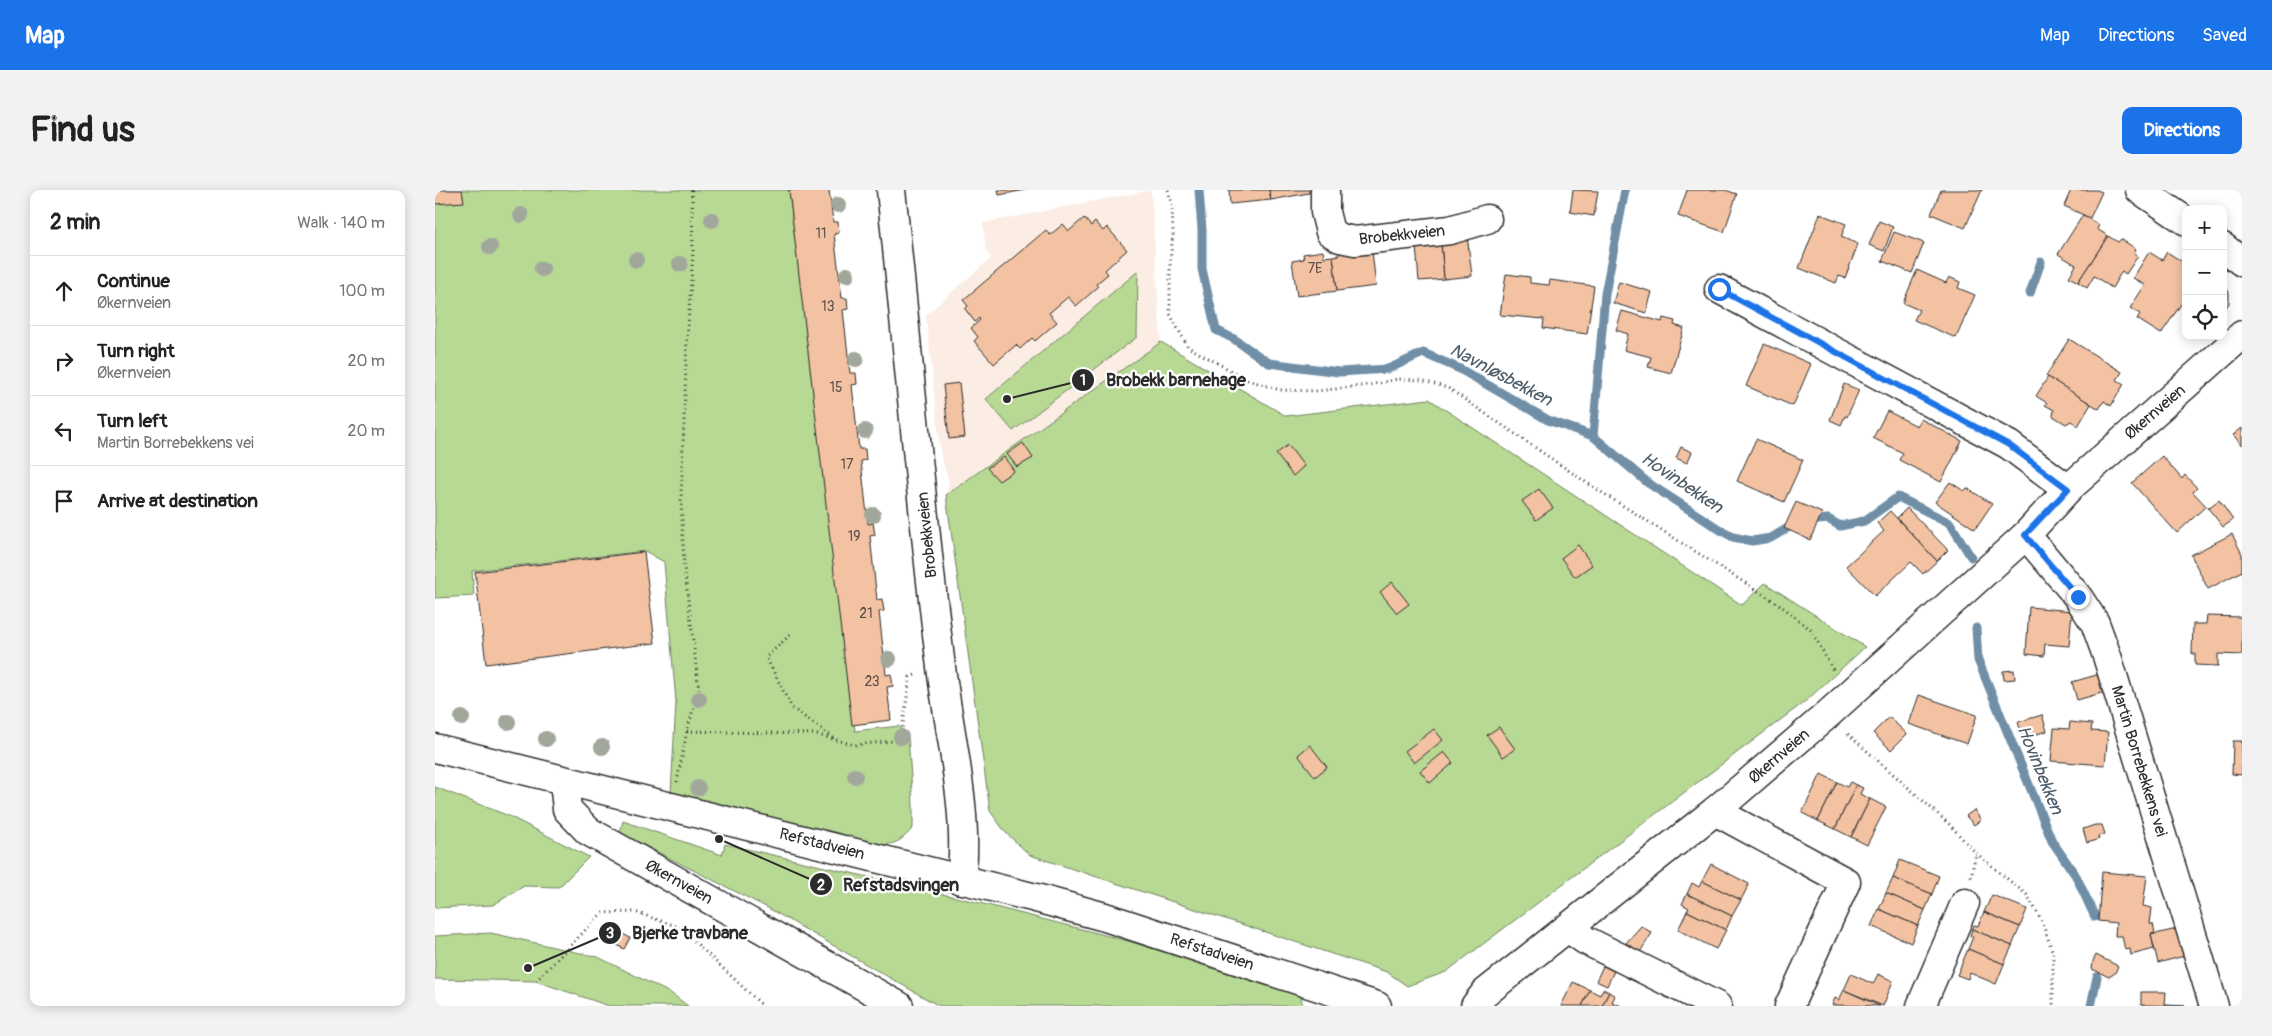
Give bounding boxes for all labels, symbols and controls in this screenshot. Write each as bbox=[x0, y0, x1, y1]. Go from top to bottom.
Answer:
text: Map bbox=[25, 21, 65, 50]
text: Map bbox=[2040, 24, 2070, 47]
text: Directions bbox=[2098, 24, 2174, 47]
text: Saved bbox=[2202, 24, 2247, 47]
button: Directions bbox=[2122, 107, 2242, 154]
text: Find us bbox=[30, 108, 135, 152]
map controls bbox=[2182, 205, 2227, 340]
button: + bbox=[2182, 205, 2227, 250]
text: 2 min bbox=[50, 209, 100, 236]
text: Walk · 140 m bbox=[297, 213, 385, 233]
street label: Brobekkveien bbox=[1358, 221, 1446, 249]
house number: 11 bbox=[816, 225, 826, 242]
button: − bbox=[2182, 250, 2227, 295]
house number: 7E bbox=[1308, 260, 1322, 277]
text: Continue bbox=[97, 269, 170, 293]
icon: ahead bbox=[50, 277, 78, 305]
route start bbox=[1708, 278, 1731, 301]
text: 100 m bbox=[339, 281, 385, 301]
text: Økernveien bbox=[97, 293, 171, 313]
button: locate bbox=[2182, 295, 2227, 340]
house number: 13 bbox=[821, 298, 835, 315]
water label: Navnløsbekken bbox=[1446, 338, 1557, 412]
text: Turn right bbox=[97, 339, 175, 363]
icon: right bbox=[50, 347, 78, 375]
text: 20 m bbox=[347, 351, 385, 371]
text: Økernveien bbox=[97, 363, 171, 383]
callout: Brobekk barnehage bbox=[1071, 363, 1256, 396]
text: Brobekk barnehage bbox=[1106, 369, 1247, 392]
text: 1 bbox=[1080, 371, 1086, 390]
house number: 15 bbox=[829, 379, 843, 396]
street label: Økernveien bbox=[2120, 380, 2190, 444]
text: Turn left bbox=[97, 409, 167, 433]
icon: left bbox=[50, 417, 78, 445]
text: 20 m bbox=[347, 421, 385, 441]
text: Martin Borrebekkens vei bbox=[97, 433, 254, 453]
water label: Hovinbekken bbox=[1637, 447, 1728, 519]
house number: 17 bbox=[841, 456, 854, 473]
icon: arrive bbox=[50, 487, 78, 515]
text: Arrive at destination bbox=[97, 489, 258, 513]
street label: Brobekkveien bbox=[913, 491, 941, 579]
house number: 19 bbox=[848, 528, 860, 545]
route end bbox=[2067, 586, 2090, 609]
house number: 21 bbox=[859, 605, 873, 622]
house number: 23 bbox=[864, 673, 880, 690]
street label: Martin Borrebekkens vei bbox=[2106, 683, 2172, 839]
water label: Hovinbekken bbox=[2012, 722, 2069, 819]
street label: Økernveien bbox=[1744, 724, 1814, 788]
street label: Refstadveien bbox=[777, 824, 867, 864]
street label: Økernveien bbox=[642, 855, 716, 909]
callout: Refstadsvingen bbox=[808, 868, 969, 901]
text: Refstadsvingen bbox=[843, 874, 959, 897]
text: 2 bbox=[817, 876, 825, 895]
callout: Bjerke travbane bbox=[597, 916, 758, 949]
text: Bjerke travbane bbox=[632, 922, 749, 945]
text: 3 bbox=[606, 924, 614, 943]
street label: Refstadveien bbox=[1167, 929, 1257, 975]

